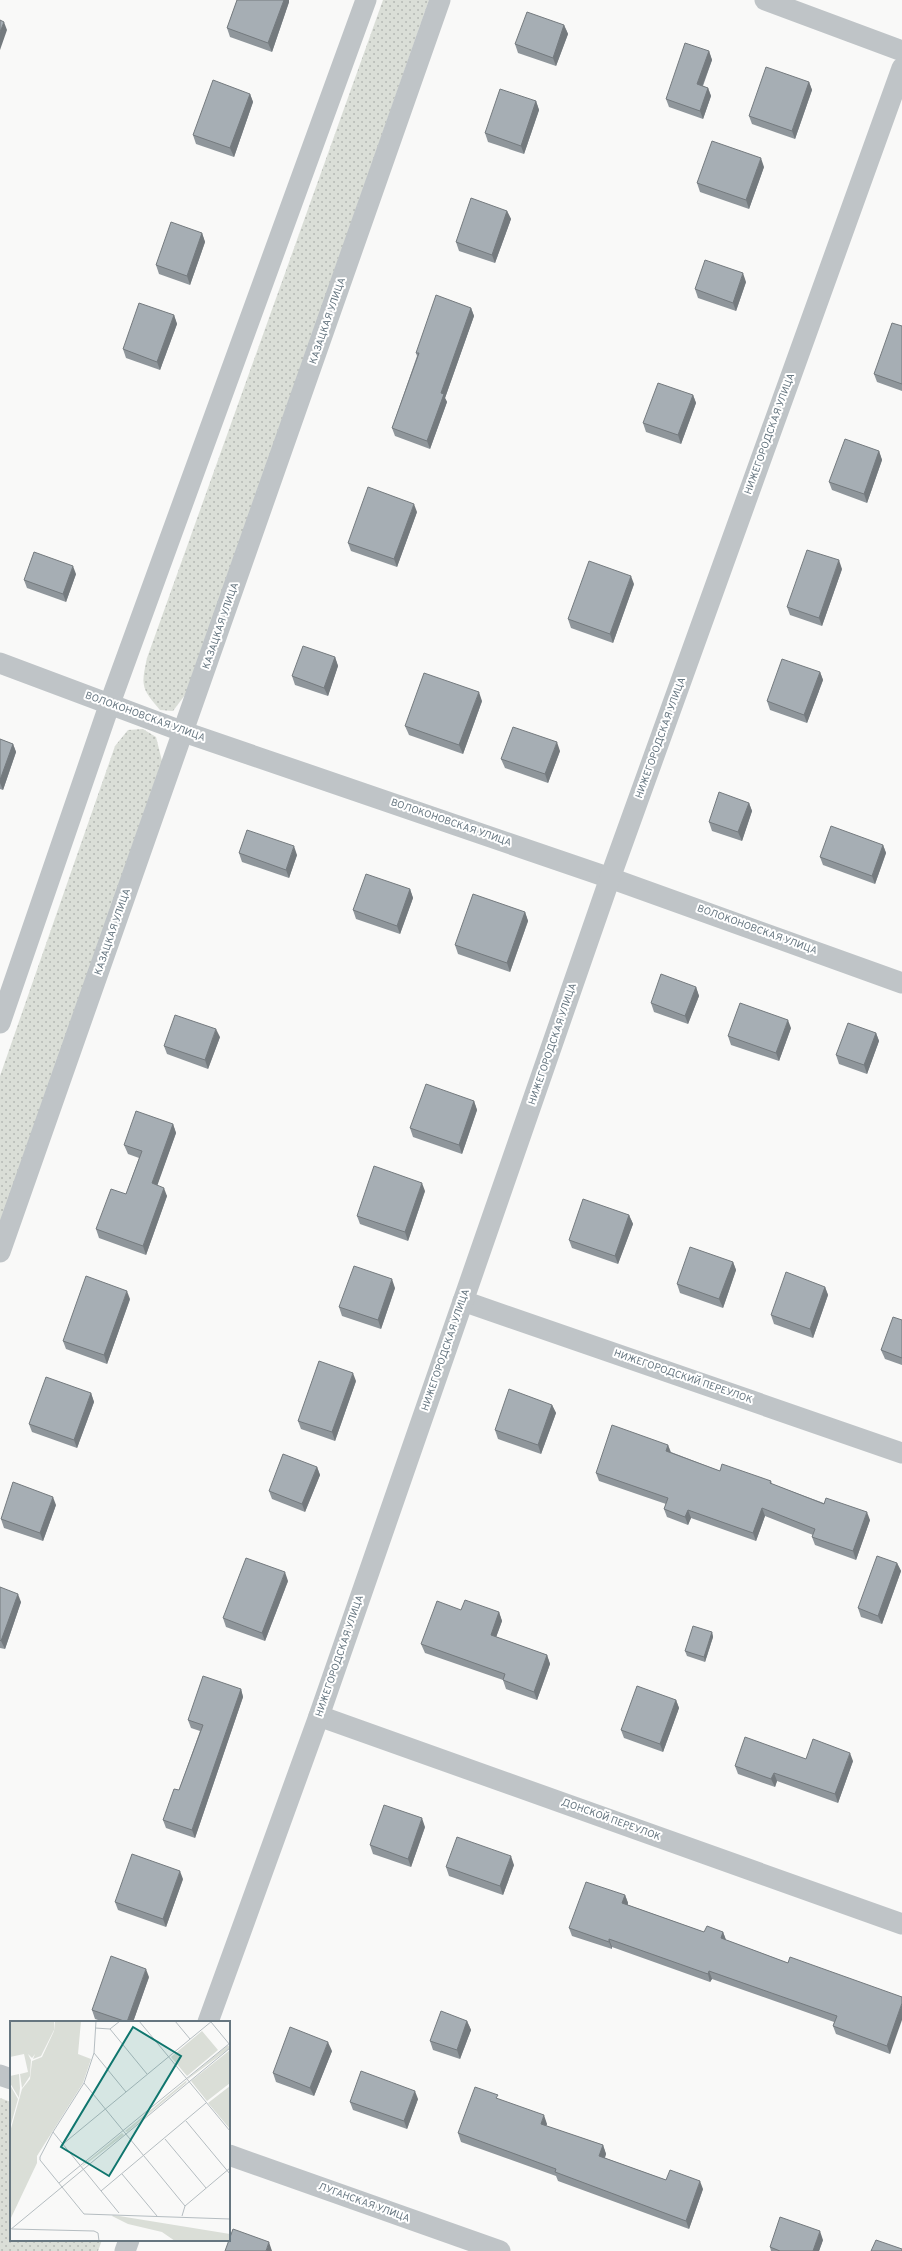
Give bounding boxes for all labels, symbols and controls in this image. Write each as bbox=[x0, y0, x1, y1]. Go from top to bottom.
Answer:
street label: КАЗАЦКАЯ УЛИЦА bbox=[307, 276, 349, 366]
street label: НИЖЕГОРОДСКАЯ УЛИЦА bbox=[742, 371, 798, 496]
street label: КАЗАЦКАЯ УЛИЦА bbox=[200, 581, 242, 671]
street label: НИЖЕГОРОДСКАЯ УЛИЦА bbox=[633, 675, 689, 800]
street label: ВОЛОКОНОВСКАЯ УЛИЦА bbox=[83, 689, 207, 745]
street label: ВОЛОКОНОВСКАЯ УЛИЦА bbox=[389, 796, 513, 850]
street label: КАЗАЦКАЯ УЛИЦА bbox=[92, 887, 134, 977]
street label: ВОЛОКОНОВСКАЯ УЛИЦА bbox=[695, 902, 819, 958]
street label: НИЖЕГОРОДСКАЯ УЛИЦА bbox=[526, 981, 580, 1107]
street label: НИЖЕГОРОДСКАЯ УЛИЦА bbox=[419, 1287, 473, 1413]
street label: НИЖЕГОРОДСКИЙ ПЕРЕУЛОК bbox=[612, 1347, 754, 1407]
street label: НИЖЕГОРОДСКАЯ УЛИЦА bbox=[313, 1593, 367, 1719]
street label: ДОНСКОЙ ПЕРЕУЛОК bbox=[560, 1796, 663, 1844]
inset map bbox=[10, 2021, 230, 2241]
street label: ЛУГАНСКАЯ УЛИЦА bbox=[316, 2180, 412, 2226]

